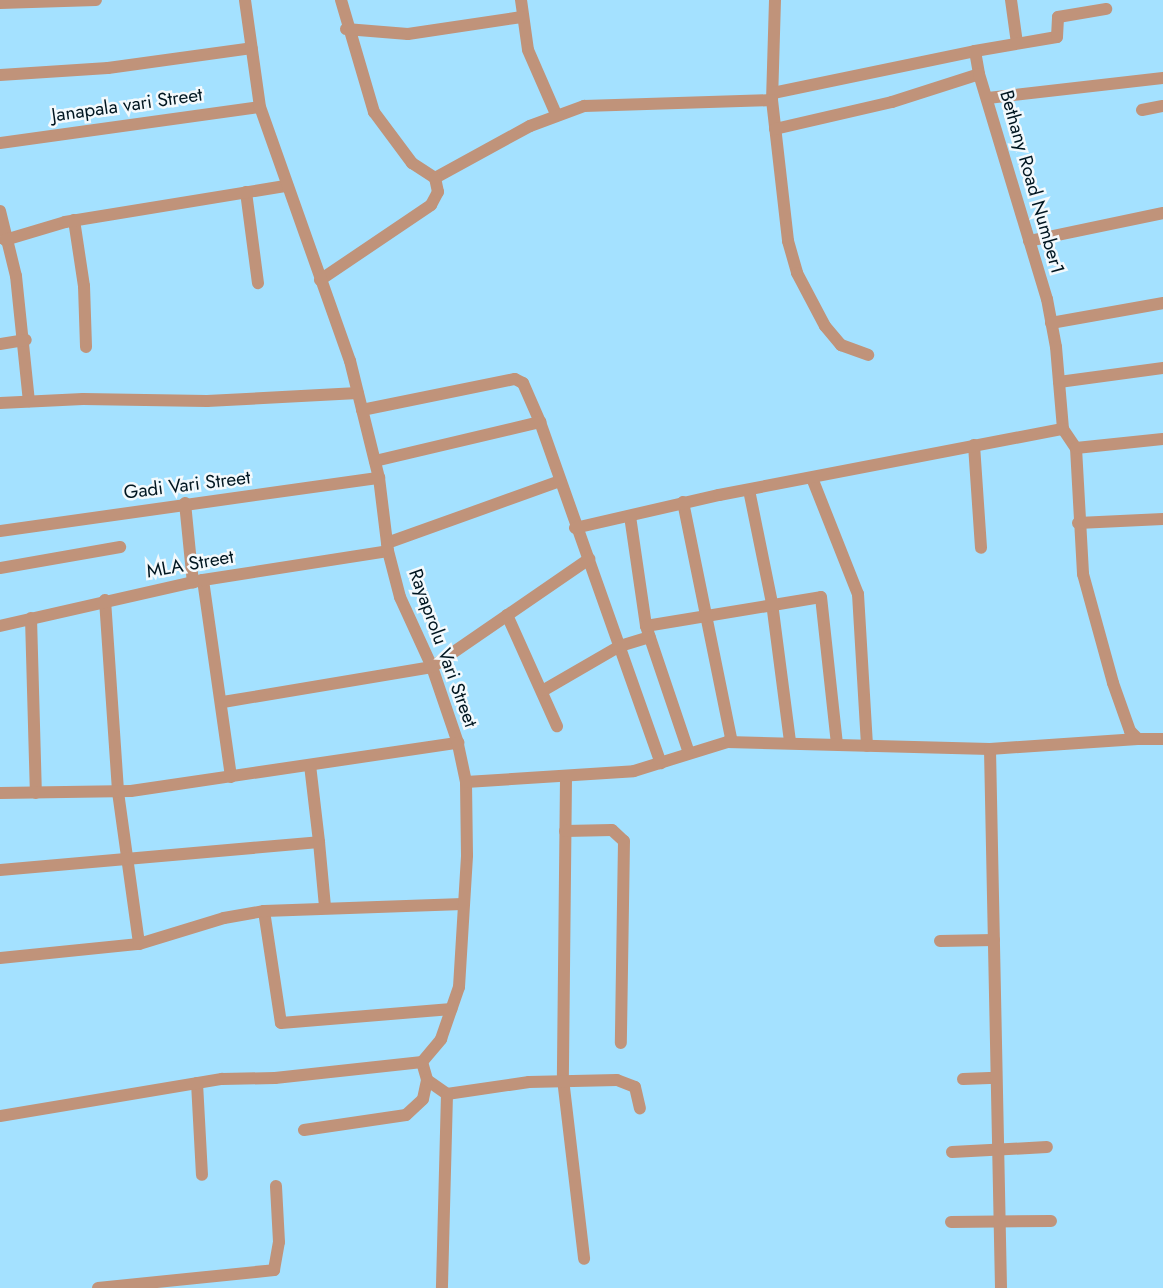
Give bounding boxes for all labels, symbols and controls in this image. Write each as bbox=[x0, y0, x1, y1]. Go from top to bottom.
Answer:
street label: Janapala vari Street bbox=[50, 83, 204, 127]
street label: Bethany Road Number1 bbox=[995, 88, 1069, 276]
street label: Gadi Vari Street bbox=[122, 466, 252, 504]
street label: MLA Street bbox=[145, 545, 235, 583]
street label: Rayaprolu Vari Street bbox=[404, 566, 482, 730]

